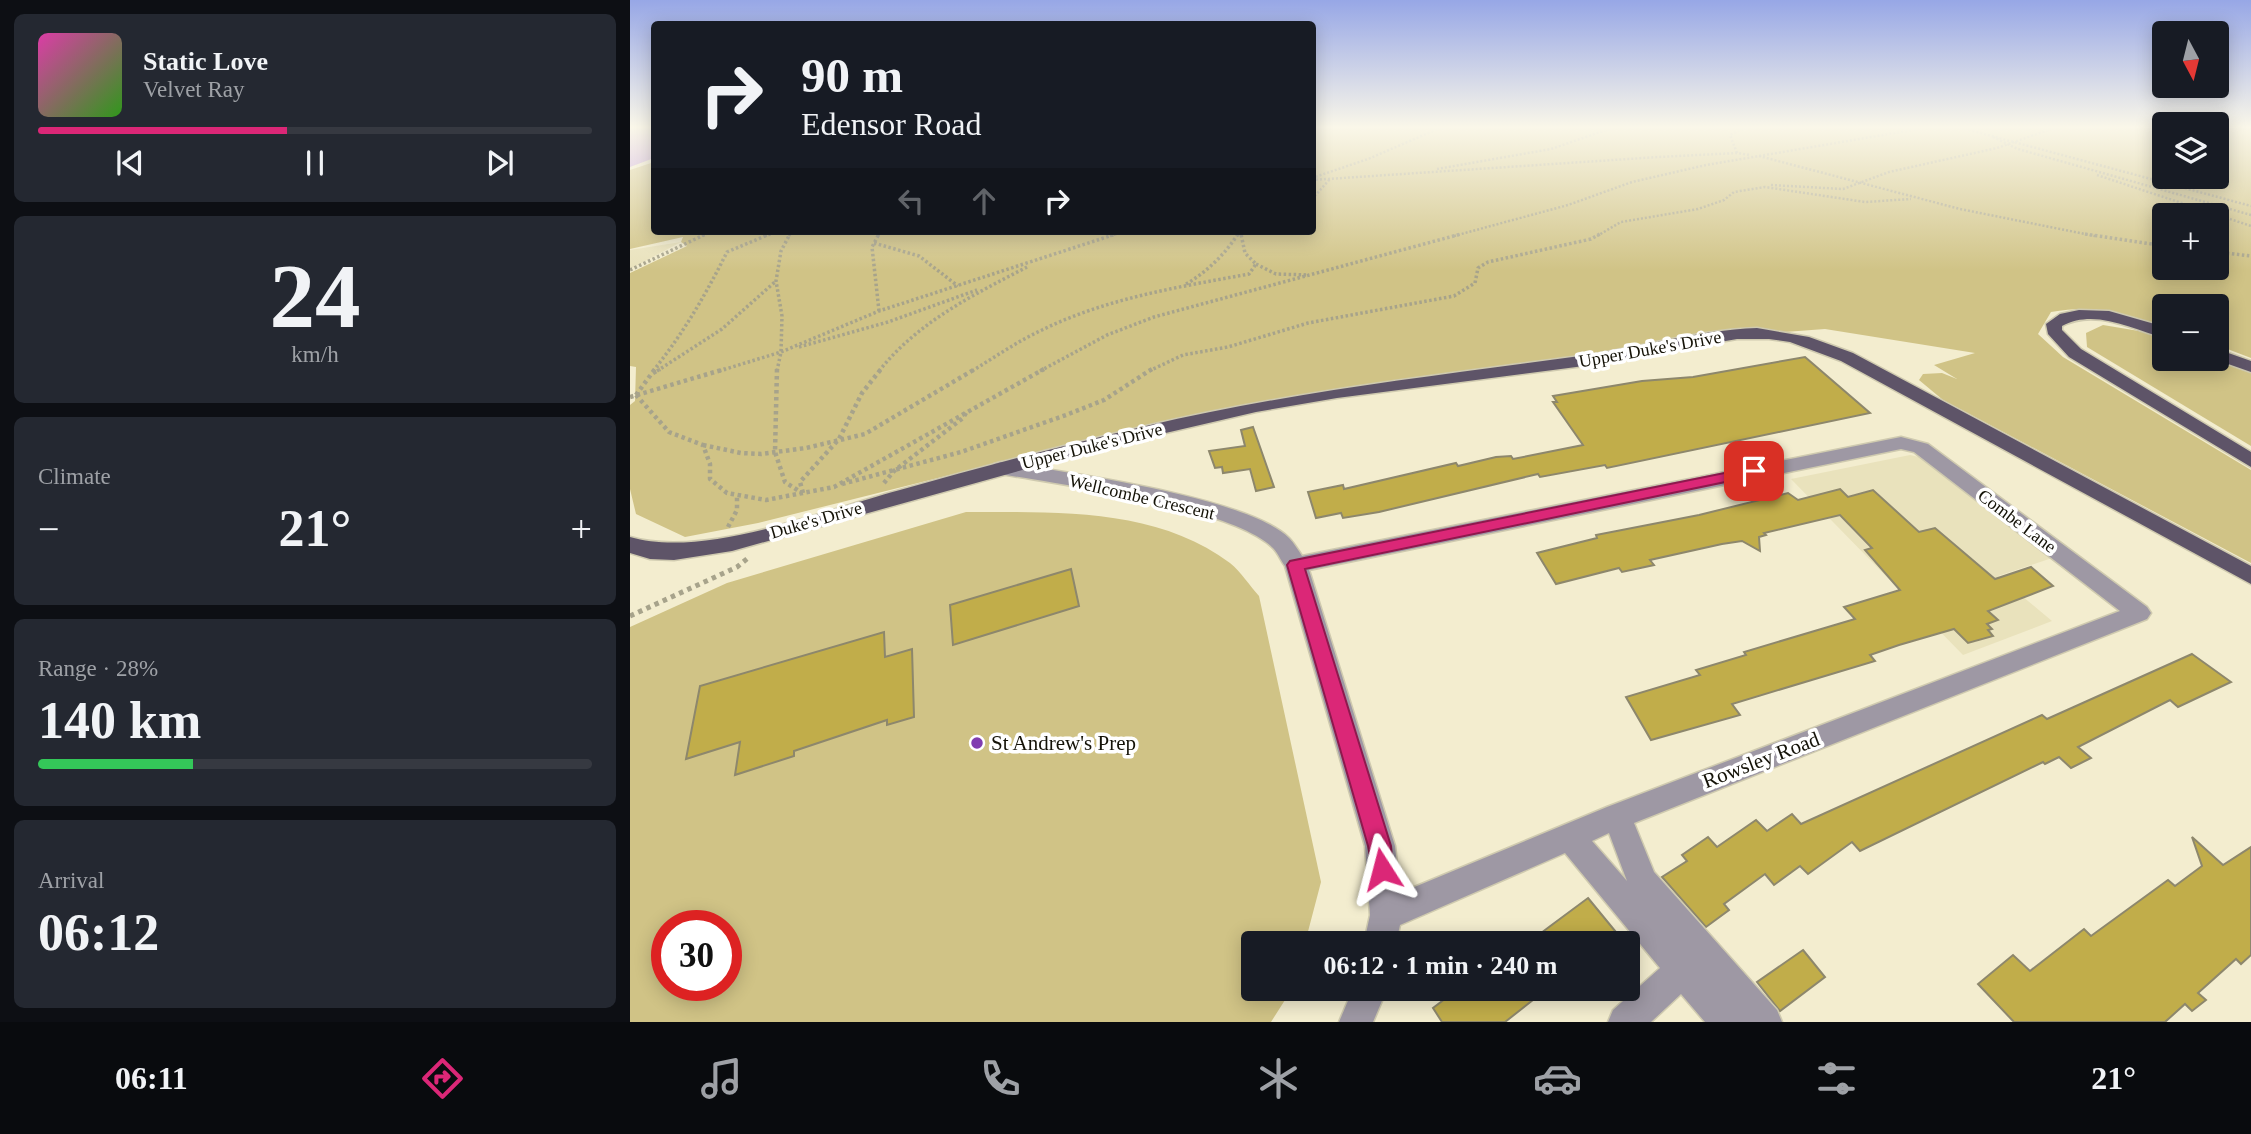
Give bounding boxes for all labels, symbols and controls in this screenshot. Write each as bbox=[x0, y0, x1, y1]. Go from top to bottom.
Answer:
north arrow bbox=[2152, 21, 2230, 98]
map controls bbox=[2152, 21, 2229, 371]
text: Static Love bbox=[143, 47, 268, 76]
text: 90 m bbox=[801, 48, 903, 103]
icon: right bbox=[686, 49, 777, 140]
text: Velvet Ray bbox=[143, 77, 245, 102]
text: Edensor Road bbox=[801, 106, 981, 142]
button: layers bbox=[2152, 112, 2229, 189]
icon: previous bbox=[111, 144, 149, 182]
icon: pause bbox=[296, 144, 334, 182]
icon: next bbox=[481, 144, 519, 182]
icon: left bbox=[892, 182, 930, 220]
icon: ahead bbox=[965, 182, 1003, 220]
icon: right bbox=[1038, 182, 1076, 220]
button: + bbox=[2152, 203, 2229, 280]
text: 24 bbox=[270, 246, 361, 347]
button: − bbox=[2152, 294, 2229, 371]
street label: Upper Duke's Drive bbox=[1577, 327, 1723, 371]
text: km/h bbox=[291, 342, 339, 367]
street label: Upper Duke's Drive bbox=[1020, 419, 1164, 473]
pin bbox=[1724, 441, 1784, 501]
icon: arrive bbox=[1735, 452, 1773, 490]
text: Climate bbox=[38, 464, 111, 489]
street label: Wellcombe Crescent bbox=[1067, 470, 1217, 524]
street label: Combe Lane bbox=[1974, 485, 2060, 557]
street label: Duke's Drive bbox=[768, 497, 864, 543]
text: 21° bbox=[279, 500, 351, 557]
text: − bbox=[38, 508, 59, 550]
text: + bbox=[571, 508, 592, 550]
text: Range · 28% bbox=[38, 656, 158, 681]
text: 140 km bbox=[38, 692, 201, 749]
street label: Rowsley Road bbox=[1699, 727, 1823, 793]
place label: St Andrew's Prep bbox=[991, 731, 1136, 755]
marker: St Andrew's Prep bbox=[969, 735, 985, 751]
position arrow bbox=[1345, 832, 1419, 906]
text: Arrival bbox=[38, 868, 104, 893]
text: 06:12 bbox=[38, 904, 159, 961]
speed limit sign: 30 bbox=[651, 910, 742, 1001]
text: 06:12 · 1 min · 240 m bbox=[1324, 951, 1558, 980]
icon: directions bbox=[418, 1054, 467, 1103]
icon: music bbox=[697, 1054, 746, 1103]
icon: phone bbox=[976, 1054, 1025, 1103]
icon: climate bbox=[1254, 1054, 1303, 1103]
icon: car bbox=[1533, 1054, 1582, 1103]
icon: filters bbox=[1812, 1054, 1861, 1103]
text: 06:11 bbox=[115, 1060, 188, 1096]
text: 21° bbox=[2091, 1060, 2136, 1096]

